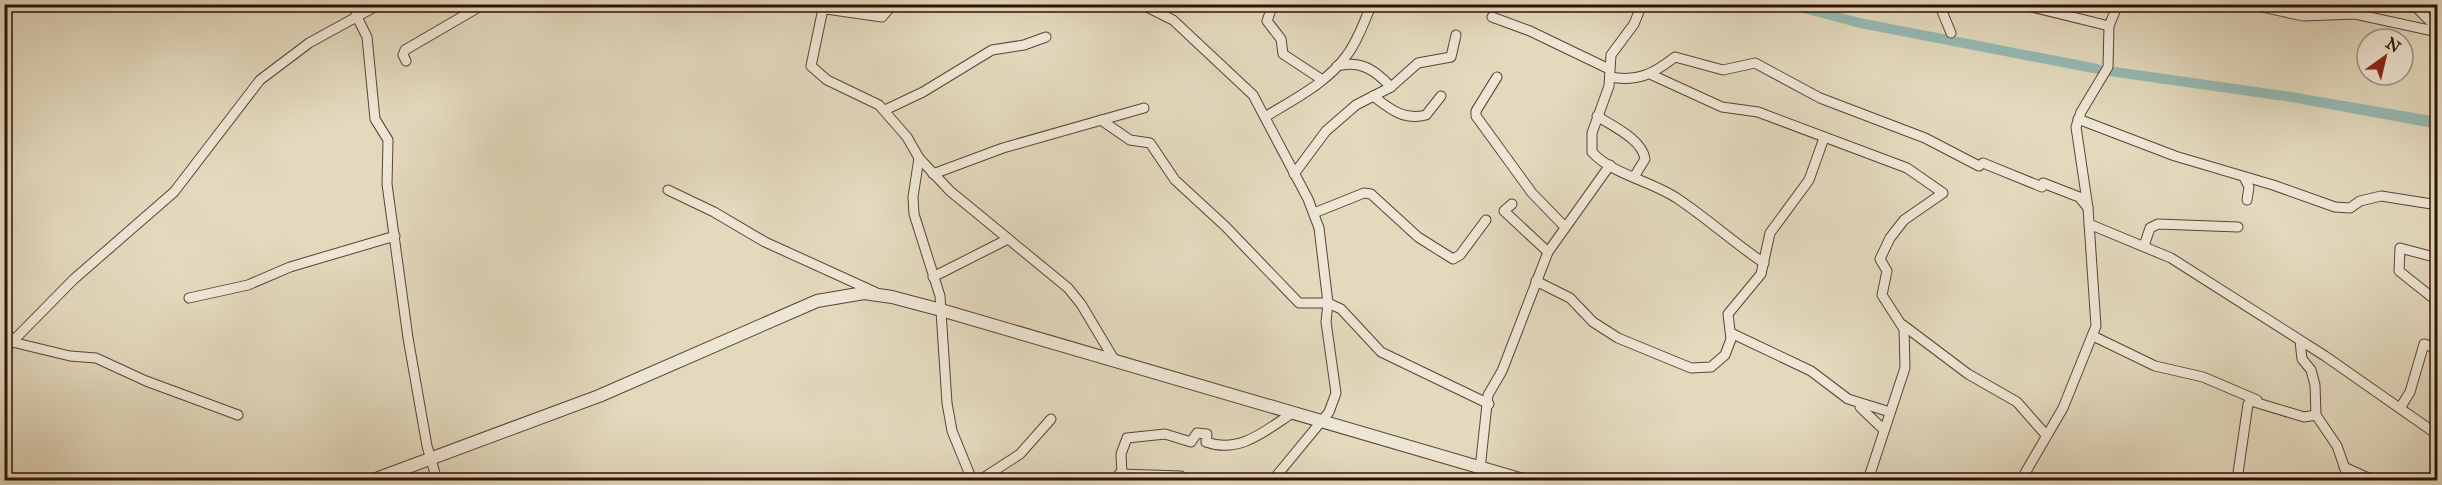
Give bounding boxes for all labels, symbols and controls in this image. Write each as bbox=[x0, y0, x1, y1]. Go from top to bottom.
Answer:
north arrow bbox=[2355, 27, 2415, 87]
text: N bbox=[2382, 33, 2404, 57]

